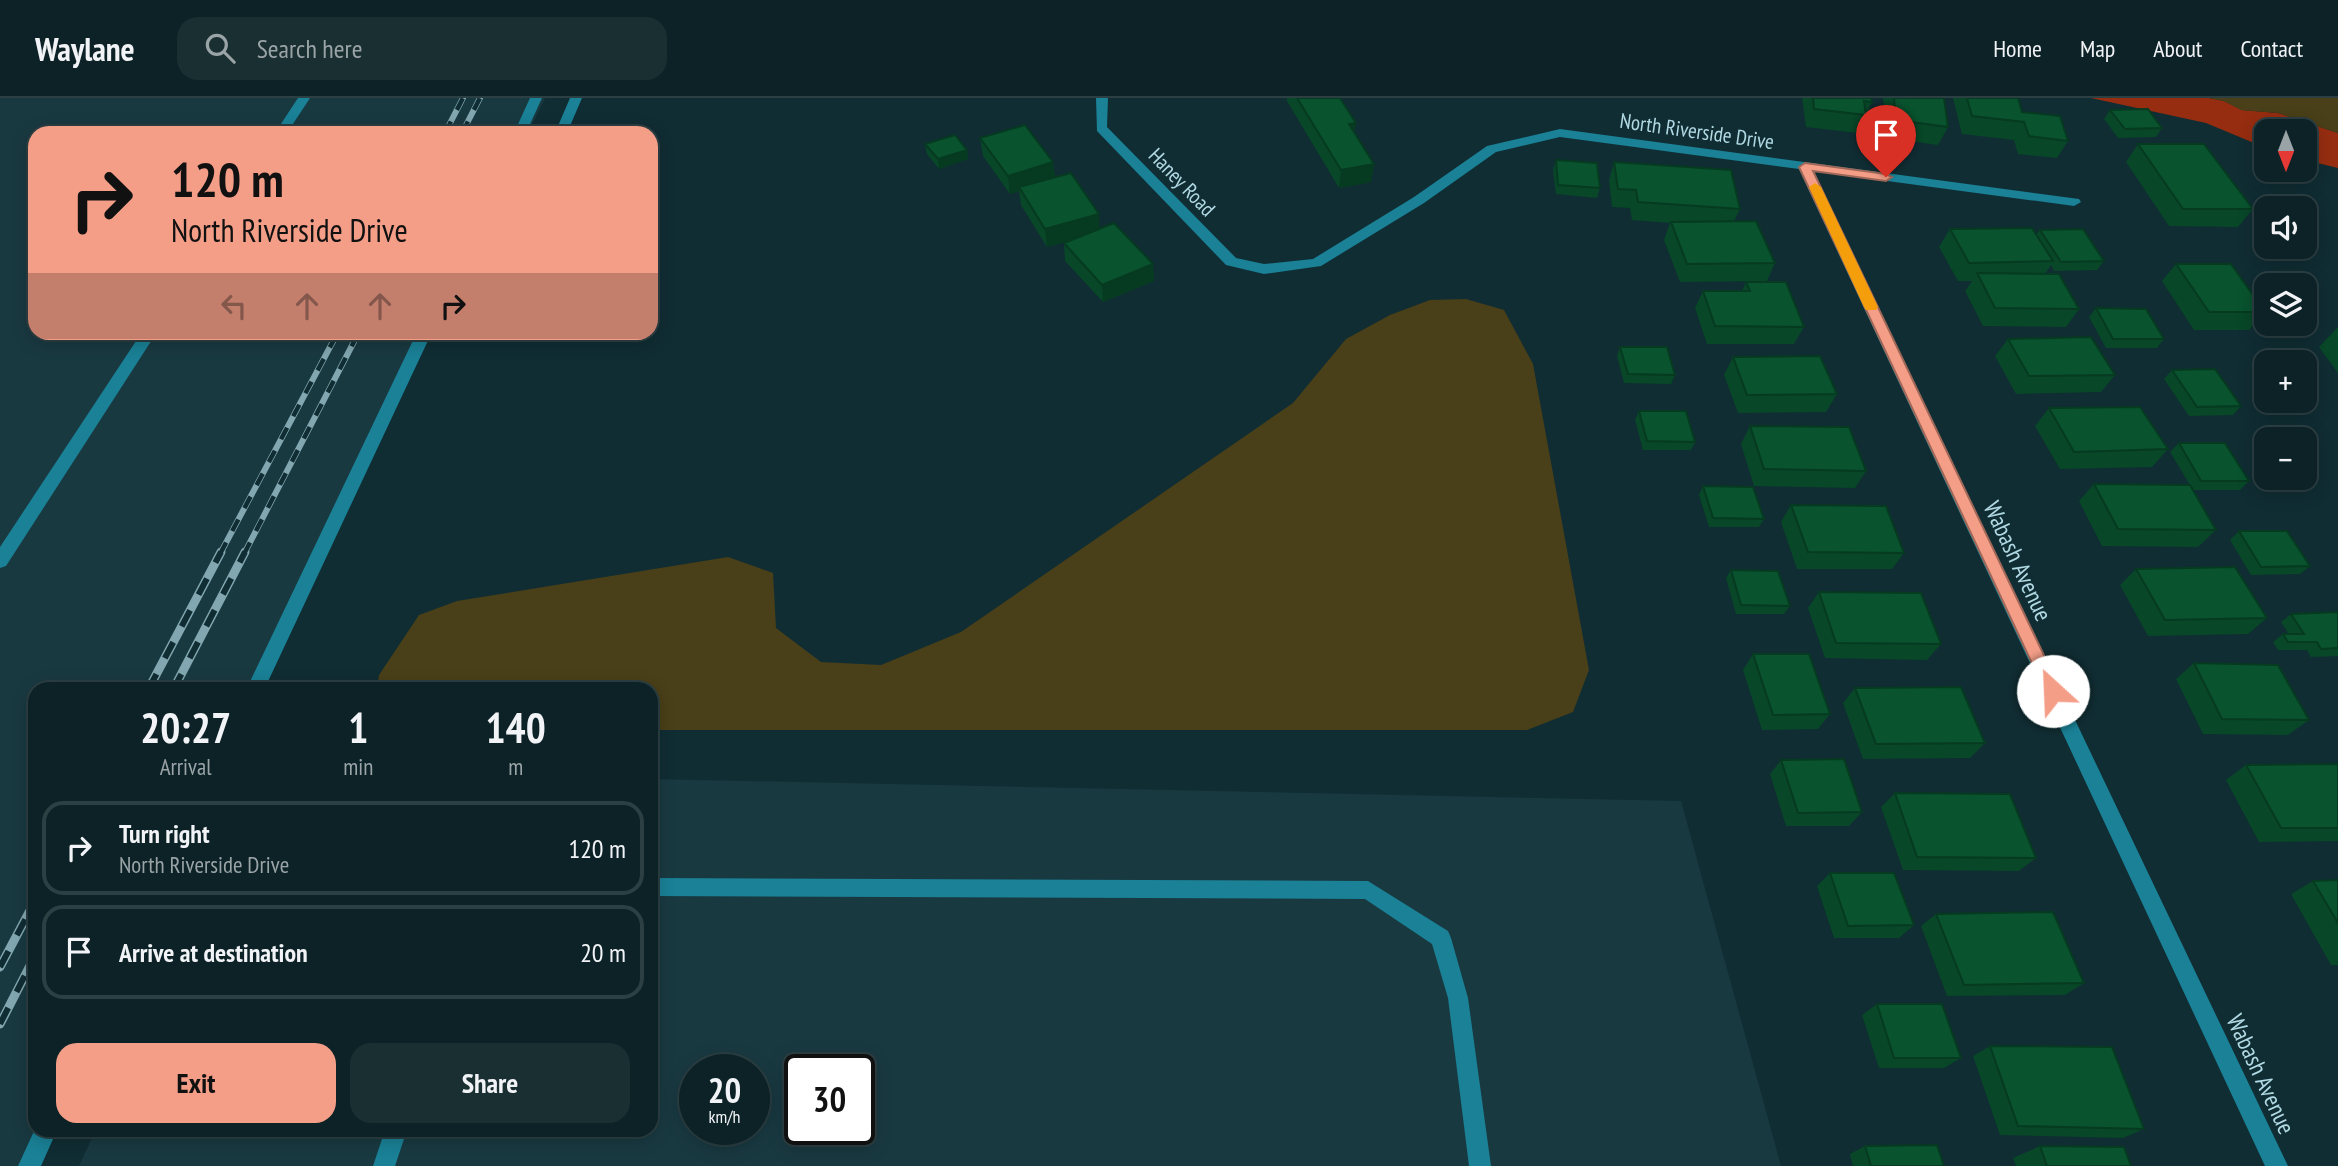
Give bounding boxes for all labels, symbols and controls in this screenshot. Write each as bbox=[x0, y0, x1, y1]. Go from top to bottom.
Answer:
search box bbox=[177, 17, 667, 80]
text: Waylane bbox=[35, 27, 135, 70]
icon: search bbox=[201, 29, 239, 67]
text: Search here bbox=[257, 32, 362, 65]
text: Home bbox=[1993, 33, 2042, 64]
text: Map bbox=[2080, 33, 2115, 64]
text: About bbox=[2153, 33, 2202, 64]
text: Contact bbox=[2240, 33, 2303, 64]
pin bbox=[1856, 105, 1916, 177]
street label: North Riverside Drive bbox=[1618, 107, 1776, 155]
icon: arrive bbox=[1867, 116, 1905, 154]
north arrow bbox=[2254, 119, 2317, 182]
map controls bbox=[2254, 119, 2317, 490]
street label: Haney Road bbox=[1143, 142, 1221, 222]
text: 120 m bbox=[171, 147, 284, 211]
icon: right bbox=[56, 154, 147, 245]
button: sound bbox=[2254, 196, 2317, 259]
text: North Riverside Drive bbox=[171, 209, 408, 251]
button: layers bbox=[2254, 273, 2317, 336]
icon: left bbox=[215, 287, 253, 325]
icon: ahead bbox=[288, 287, 326, 325]
icon: ahead bbox=[361, 287, 399, 325]
icon: right bbox=[434, 287, 472, 325]
button: + bbox=[2254, 350, 2317, 413]
button: − bbox=[2254, 427, 2317, 490]
street label: Wabash Avenue bbox=[1977, 496, 2059, 626]
position arrow bbox=[2016, 654, 2090, 728]
text: 20:27 bbox=[140, 700, 231, 755]
text: 1 bbox=[348, 700, 368, 755]
text: 140 bbox=[486, 700, 546, 755]
text: Arrival bbox=[160, 752, 212, 781]
text: min bbox=[343, 752, 373, 781]
text: m bbox=[508, 752, 523, 781]
text: Turn right bbox=[119, 817, 210, 850]
icon: right bbox=[60, 829, 98, 867]
text: 120 m bbox=[568, 832, 626, 865]
text: North Riverside Drive bbox=[119, 850, 289, 879]
icon: arrive bbox=[60, 933, 98, 971]
text: Arrive at destination bbox=[119, 936, 308, 969]
text: 20 m bbox=[580, 936, 626, 969]
street label: Wabash Avenue bbox=[2220, 1009, 2302, 1139]
button: Exit bbox=[56, 1043, 336, 1123]
button: Share bbox=[350, 1043, 630, 1123]
speed limit sign: 30 bbox=[784, 1054, 875, 1145]
text: 20 bbox=[708, 1067, 741, 1113]
text: km/h bbox=[709, 1105, 740, 1128]

